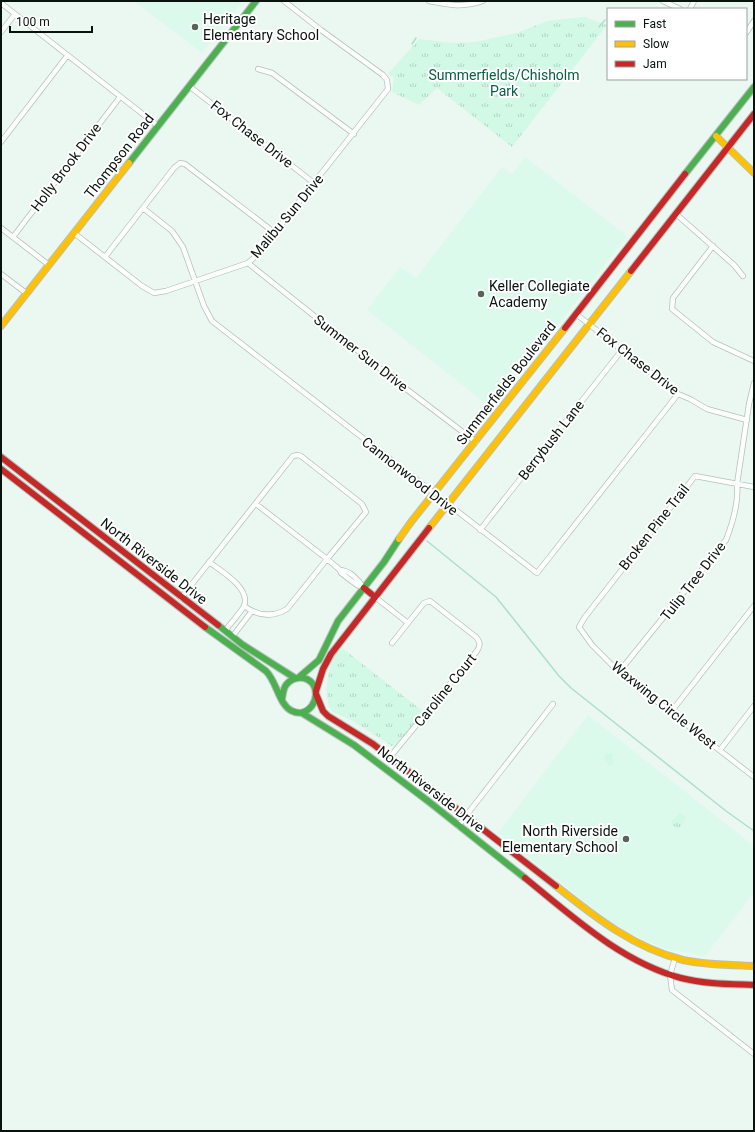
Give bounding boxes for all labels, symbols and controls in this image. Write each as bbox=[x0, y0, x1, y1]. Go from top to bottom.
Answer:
scale bar bbox=[10, 8, 92, 34]
legend bbox=[607, 8, 747, 80]
place label: Heritage Elementary School bbox=[203, 11, 319, 43]
text: 100 m bbox=[16, 15, 50, 29]
text: Fast bbox=[643, 17, 666, 31]
marker: Heritage Elementary School bbox=[190, 22, 200, 32]
text: Slow bbox=[643, 37, 669, 51]
text: Jam bbox=[643, 57, 667, 71]
park label: Summerfields/Chisholm Park bbox=[428, 67, 580, 99]
street label: Fox Chase Drive bbox=[208, 97, 296, 171]
street label: Thompson Road bbox=[81, 111, 157, 201]
street label: Holly Brook Drive bbox=[28, 120, 104, 214]
street label: Malibu Sun Drive bbox=[247, 171, 327, 261]
place label: Keller Collegiate Academy bbox=[489, 278, 590, 310]
marker: Keller Collegiate Academy bbox=[476, 289, 486, 299]
street label: Summer Sun Drive bbox=[311, 311, 411, 395]
street label: Summerfields Boulevard bbox=[453, 318, 559, 448]
street label: Fox Chase Drive bbox=[594, 324, 682, 398]
street label: Berrybush Lane bbox=[515, 397, 587, 483]
street label: Cannonwood Drive bbox=[359, 434, 461, 518]
street label: Broken Pine Trail bbox=[616, 481, 692, 573]
street label: North Riverside Drive bbox=[98, 514, 210, 608]
street label: Tulip Tree Drive bbox=[657, 538, 729, 624]
street label: Caroline Court bbox=[411, 650, 480, 730]
street label: Waxwing Circle West bbox=[608, 658, 720, 752]
street label: North Riverside Drive bbox=[375, 742, 487, 836]
place label: North Riverside Elementary School bbox=[502, 823, 618, 855]
marker: North Riverside Elementary School bbox=[621, 834, 631, 844]

